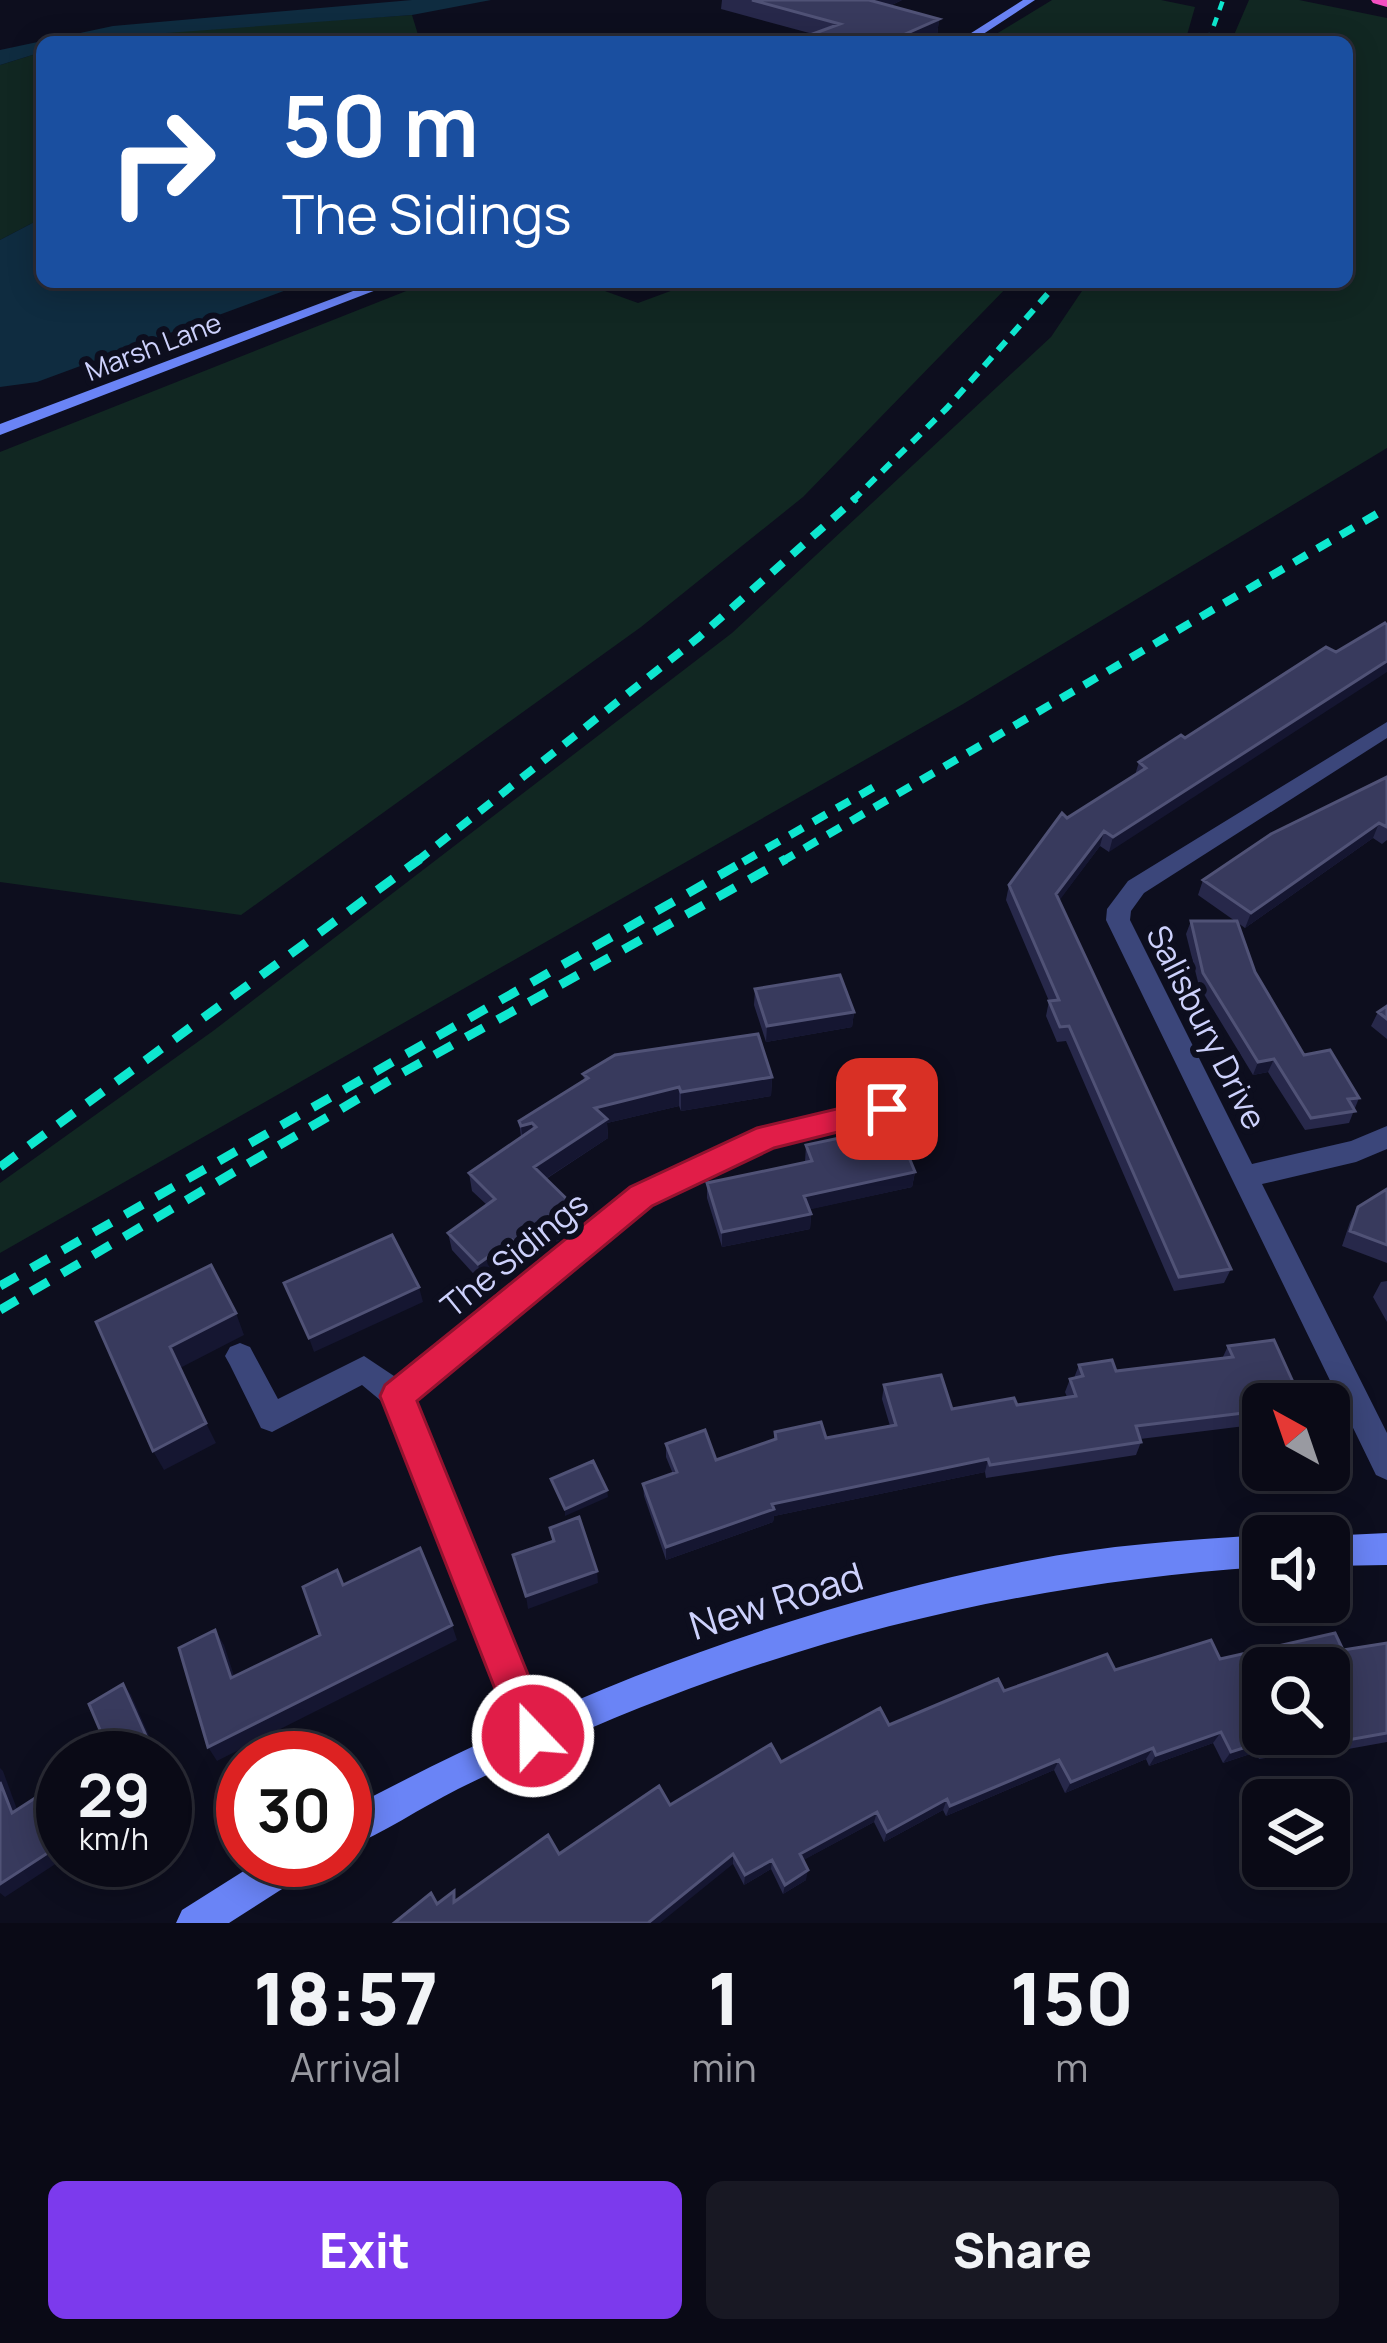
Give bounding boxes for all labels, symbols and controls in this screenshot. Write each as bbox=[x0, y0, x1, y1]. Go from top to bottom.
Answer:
text: 50 m bbox=[282, 67, 479, 182]
icon: right bbox=[84, 84, 240, 240]
text: The Sidings bbox=[282, 176, 572, 250]
street label: Marsh Lane bbox=[80, 303, 226, 389]
street label: Salisbury Drive bbox=[1136, 917, 1278, 1137]
pin bbox=[836, 1058, 938, 1160]
icon: arrive bbox=[854, 1076, 920, 1142]
street label: The Sidings bbox=[431, 1181, 597, 1327]
north arrow bbox=[1242, 1383, 1350, 1491]
map controls bbox=[1242, 1383, 1350, 1887]
button: sound bbox=[1242, 1515, 1350, 1623]
street label: New Road bbox=[683, 1548, 869, 1652]
button: search bbox=[1242, 1647, 1350, 1755]
position arrow bbox=[470, 1673, 596, 1799]
speed limit sign: 30 bbox=[216, 1731, 372, 1887]
text: 29 bbox=[77, 1753, 151, 1835]
button: layers bbox=[1242, 1779, 1350, 1887]
text: km/h bbox=[79, 1818, 149, 1859]
text: 18:57 bbox=[253, 1948, 438, 2047]
text: 1 bbox=[708, 1948, 740, 2047]
text: 150 bbox=[1010, 1948, 1134, 2047]
text: Arrival bbox=[290, 2040, 401, 2094]
text: min bbox=[691, 2040, 757, 2094]
text: m bbox=[1055, 2040, 1088, 2094]
button: Exit bbox=[48, 2181, 682, 2319]
button: Share bbox=[706, 2181, 1339, 2319]

